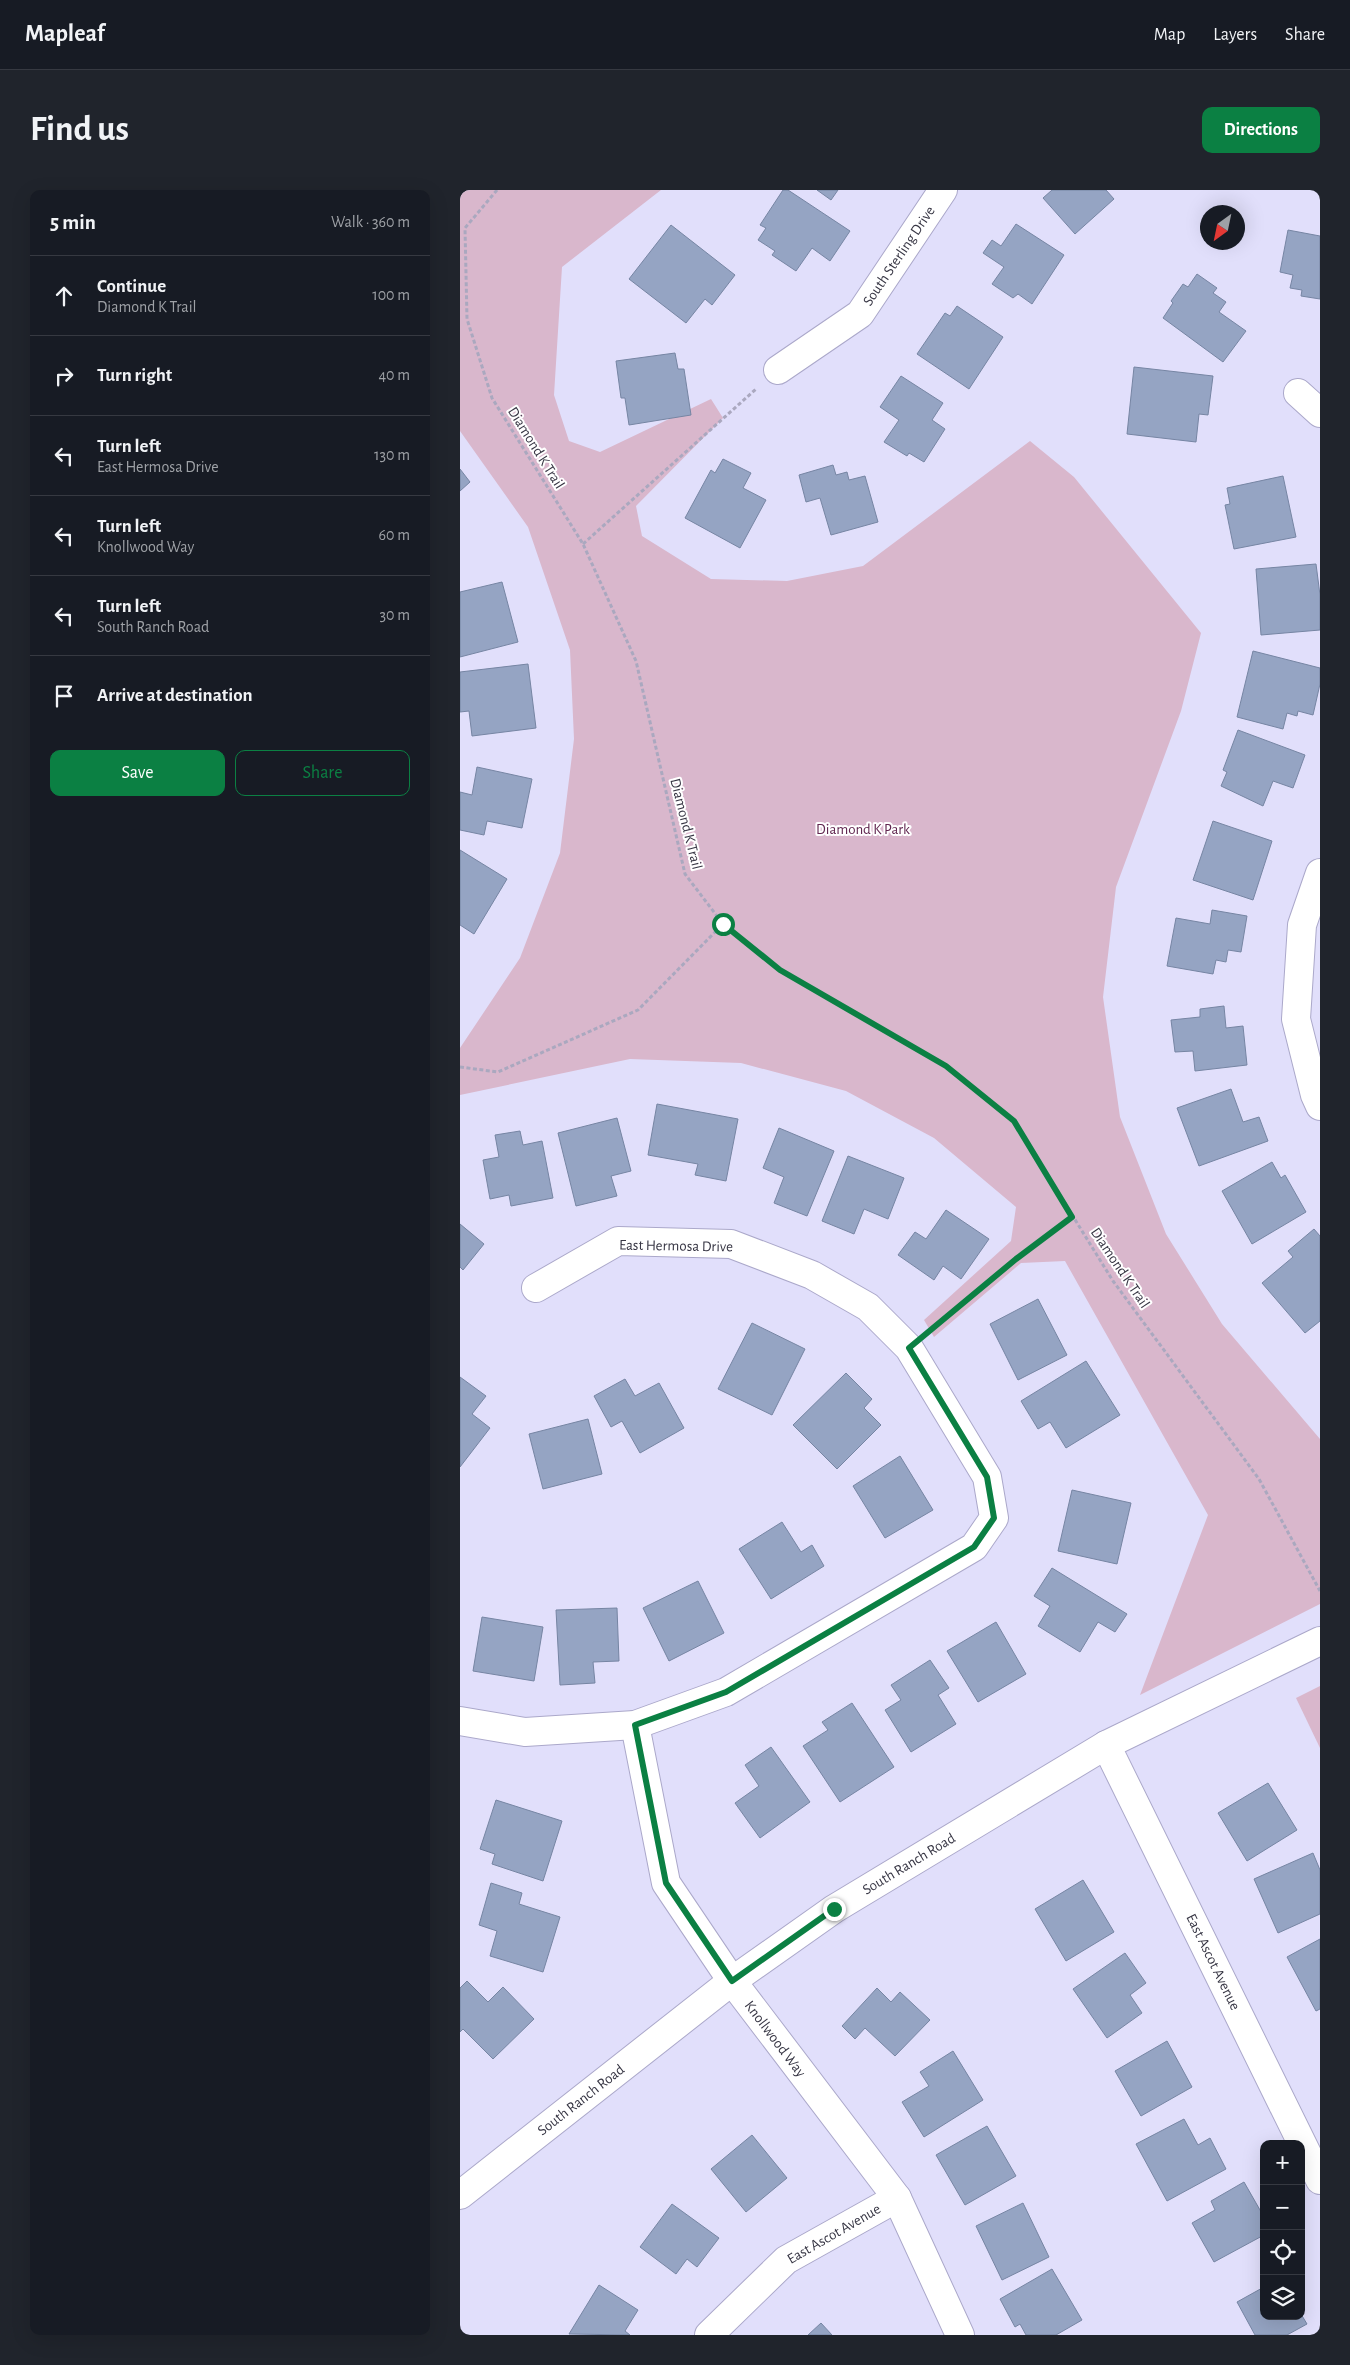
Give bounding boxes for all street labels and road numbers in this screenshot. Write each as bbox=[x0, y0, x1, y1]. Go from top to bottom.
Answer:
street label: South Sterling Drive bbox=[860, 204, 938, 308]
street label: Diamond K Trail bbox=[505, 404, 567, 492]
street label: Diamond K Trail bbox=[667, 777, 705, 871]
street label: Diamond K Trail bbox=[1088, 1225, 1152, 1311]
street label: East Hermosa Drive bbox=[619, 1238, 733, 1254]
street label: South Ranch Road bbox=[860, 1830, 958, 1898]
street label: East Ascot Avenue bbox=[1183, 1912, 1243, 2013]
street label: Knollwood Way bbox=[742, 1998, 809, 2080]
street label: South Ranch Road bbox=[535, 2062, 627, 2138]
street label: East Ascot Avenue bbox=[785, 2201, 883, 2267]

